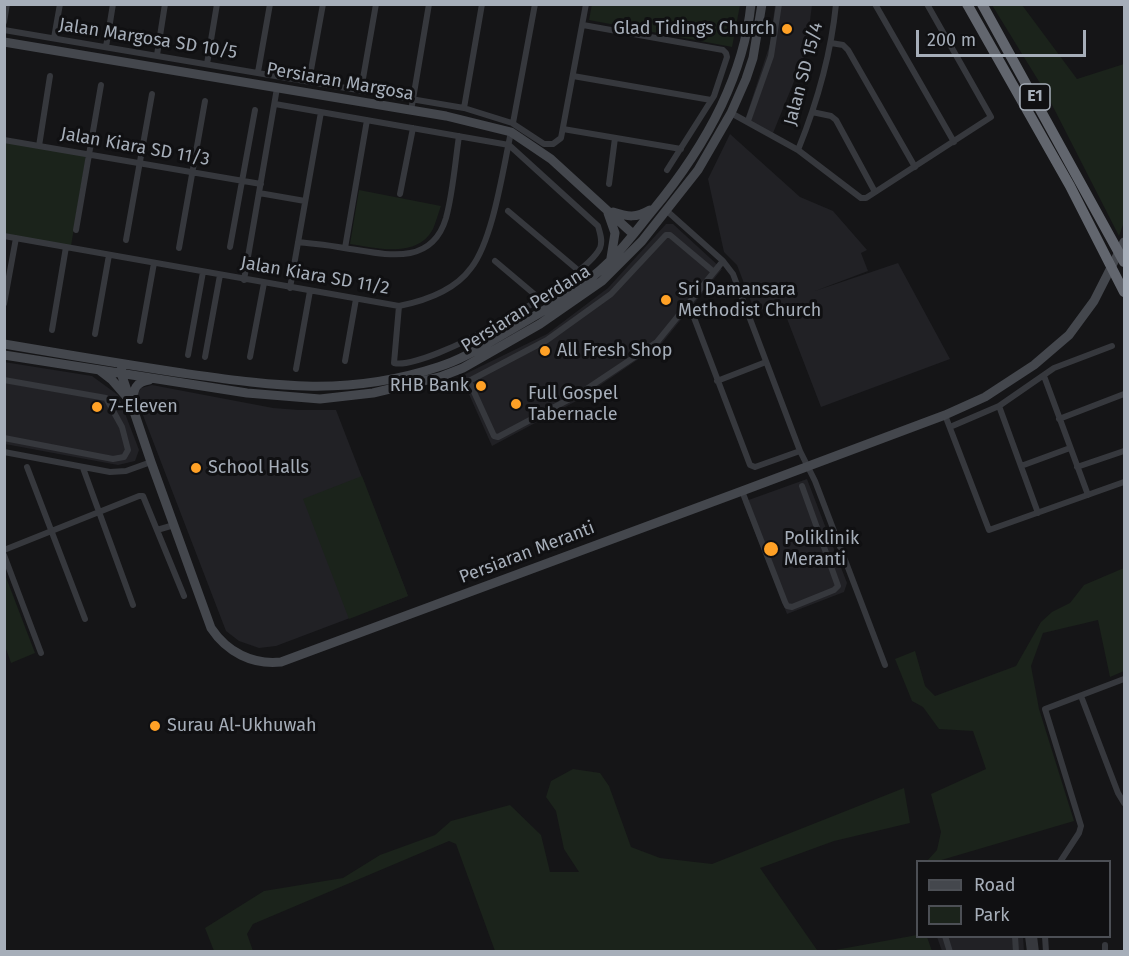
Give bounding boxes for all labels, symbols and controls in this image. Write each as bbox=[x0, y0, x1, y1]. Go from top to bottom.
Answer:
street label: Jalan Margosa SD 10/5 bbox=[57, 14, 239, 64]
place label: Glad Tidings Church bbox=[613, 18, 775, 40]
scale bar bbox=[919, 18, 1088, 56]
street label: Jalan SD 15/4 bbox=[780, 20, 828, 128]
marker: Glad Tidings Church bbox=[780, 22, 794, 36]
text: 200 m bbox=[927, 29, 976, 51]
street label: Persiaran Margosa bbox=[265, 58, 415, 106]
road number: E1 bbox=[1020, 84, 1050, 110]
street label: Jalan Kiara SD 11/3 bbox=[59, 123, 211, 171]
street label: Jalan Kiara SD 11/2 bbox=[239, 252, 391, 300]
street label: Persiaran Perdana bbox=[457, 261, 595, 357]
place label: Sri Damansara Methodist Church bbox=[678, 279, 821, 322]
marker: Sri Damansara Methodist Church bbox=[659, 293, 673, 307]
place label: All Fresh Shop bbox=[557, 340, 672, 362]
marker: All Fresh Shop bbox=[538, 344, 552, 358]
place label: RHB Bank bbox=[390, 375, 469, 397]
marker: RHB Bank bbox=[474, 379, 488, 393]
place label: Full Gospel Tabernacle bbox=[528, 383, 618, 426]
place label: 7-Eleven bbox=[109, 396, 178, 418]
marker: Full Gospel Tabernacle bbox=[509, 397, 523, 411]
marker: 7-Eleven bbox=[90, 400, 104, 414]
place label: School Halls bbox=[208, 457, 309, 479]
marker: School Halls bbox=[189, 461, 203, 475]
street label: Persiaran Meranti bbox=[456, 517, 598, 589]
place label: Poliklinik Meranti bbox=[784, 528, 859, 570]
marker: Poliklinik Meranti bbox=[762, 540, 780, 558]
place label: Surau Al-Ukhuwah bbox=[167, 715, 316, 737]
marker: Surau Al-Ukhuwah bbox=[148, 719, 162, 733]
legend bbox=[916, 860, 1111, 938]
text: Road bbox=[974, 874, 1016, 896]
text: Park bbox=[974, 904, 1009, 926]

